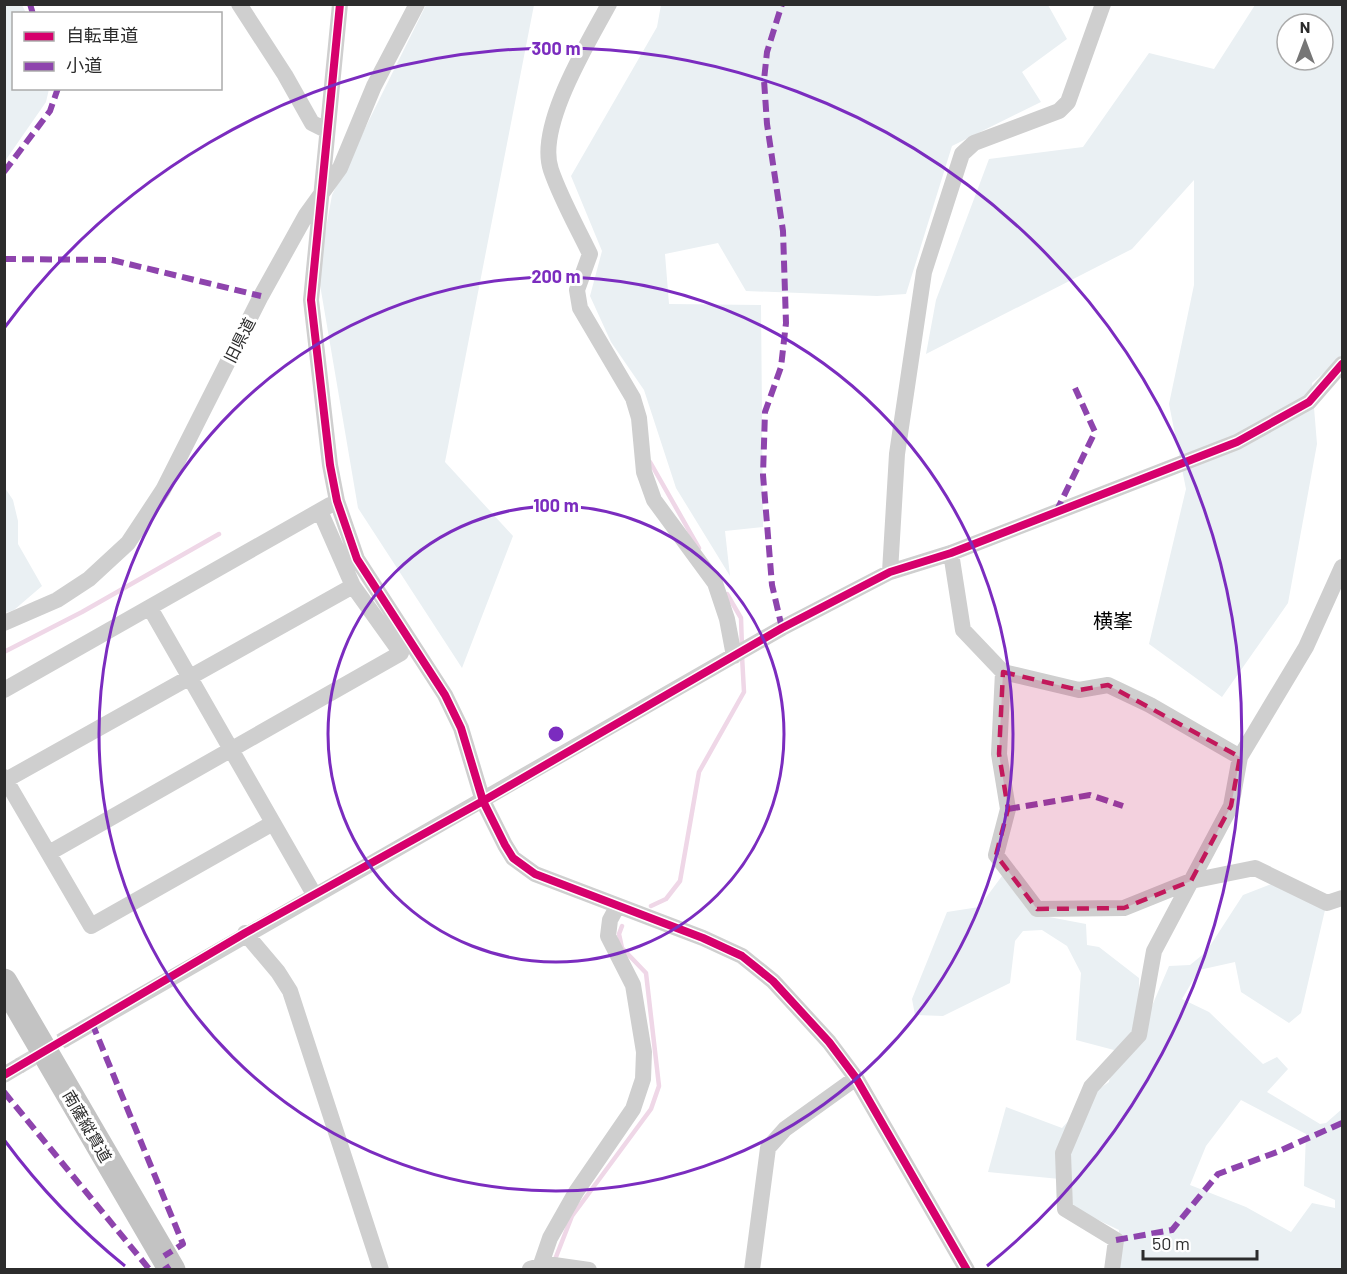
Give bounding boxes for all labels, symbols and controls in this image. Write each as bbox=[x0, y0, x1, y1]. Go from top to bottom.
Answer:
legend bbox=[12, 12, 222, 90]
north arrow bbox=[1275, 12, 1335, 72]
text: N bbox=[1300, 17, 1310, 36]
text: 自転車道 bbox=[66, 24, 138, 46]
text: 300 m bbox=[532, 37, 580, 59]
text: 小道 bbox=[66, 54, 102, 76]
text: 200 m bbox=[531, 265, 581, 287]
street label: 旧県道 bbox=[220, 314, 258, 366]
text: 100 m bbox=[533, 494, 579, 516]
district label: 横峯 bbox=[1093, 608, 1133, 632]
centre of rings bbox=[546, 724, 566, 744]
street label: 南薩縦貫道 bbox=[60, 1087, 116, 1165]
scale bar bbox=[1143, 1223, 1257, 1261]
text: 50 m bbox=[1152, 1232, 1190, 1254]

